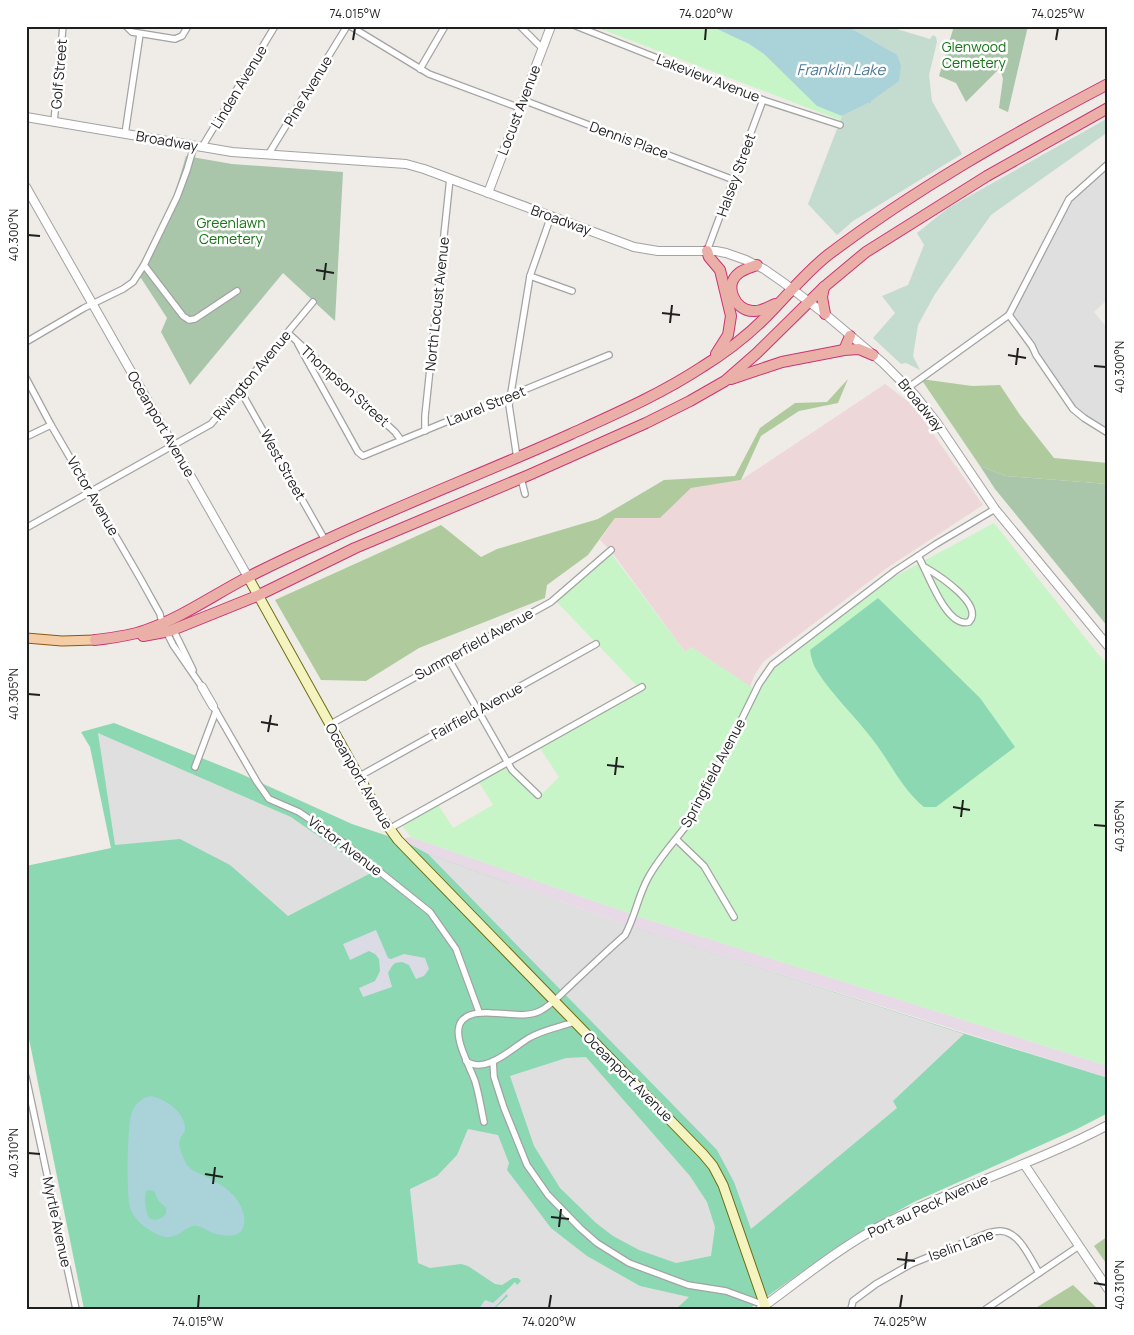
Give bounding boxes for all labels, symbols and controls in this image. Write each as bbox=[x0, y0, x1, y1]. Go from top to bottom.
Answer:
text: 74.015°W bbox=[330, 5, 381, 22]
text: 74.020°W bbox=[679, 5, 734, 22]
text: 74.025°W bbox=[1031, 5, 1085, 22]
park label: Glenwood Cemetery bbox=[942, 37, 1007, 72]
street label: Golf Street bbox=[46, 38, 71, 110]
street label: Linden Avenue bbox=[206, 42, 271, 132]
street label: Lakeview Avenue bbox=[654, 49, 763, 106]
street label: Pine Avenue bbox=[279, 52, 336, 129]
water label: Franklin Lake bbox=[797, 59, 886, 80]
street label: Locust Avenue bbox=[493, 62, 544, 158]
street label: Dennis Place bbox=[587, 116, 671, 163]
street label: Broadway bbox=[134, 126, 200, 155]
street label: Halsey Street bbox=[712, 130, 760, 219]
street label: Broadway bbox=[528, 200, 595, 239]
text: 40.300°N bbox=[5, 209, 22, 261]
park label: Greenlawn Cemetery bbox=[196, 213, 266, 248]
street label: North Locust Avenue bbox=[420, 236, 453, 372]
street label: Rivington Avenue bbox=[208, 326, 295, 424]
street label: Thompson Street bbox=[297, 341, 394, 431]
text: 40.300°N bbox=[1111, 341, 1128, 393]
street label: Oceanport Avenue bbox=[123, 367, 200, 480]
street label: Broadway bbox=[894, 374, 949, 436]
street label: Laurel Street bbox=[444, 381, 528, 430]
street label: West Street bbox=[256, 426, 311, 504]
street label: Victor Avenue bbox=[63, 453, 124, 539]
street label: Summerfield Avenue bbox=[411, 603, 536, 684]
text: 40.305°N bbox=[5, 668, 22, 720]
street label: Fairfield Avenue bbox=[428, 678, 526, 744]
street label: Springfield Avenue bbox=[676, 715, 749, 831]
street label: Oceanport Avenue bbox=[321, 719, 398, 832]
text: 40.305°N bbox=[1111, 800, 1128, 852]
street label: Victor Avenue bbox=[304, 811, 386, 880]
street label: Oceanport Avenue bbox=[579, 1028, 677, 1126]
text: 40.310°N bbox=[5, 1128, 22, 1178]
street label: Port au Peck Avenue bbox=[864, 1169, 991, 1242]
street label: Myrtle Avenue bbox=[39, 1175, 76, 1269]
street label: Iselin Lane bbox=[926, 1224, 996, 1265]
text: 40.310°N bbox=[1111, 1260, 1128, 1310]
text: 74.015°W bbox=[173, 1313, 224, 1330]
text: 74.020°W bbox=[522, 1313, 577, 1330]
text: 74.025°W bbox=[873, 1313, 927, 1330]

